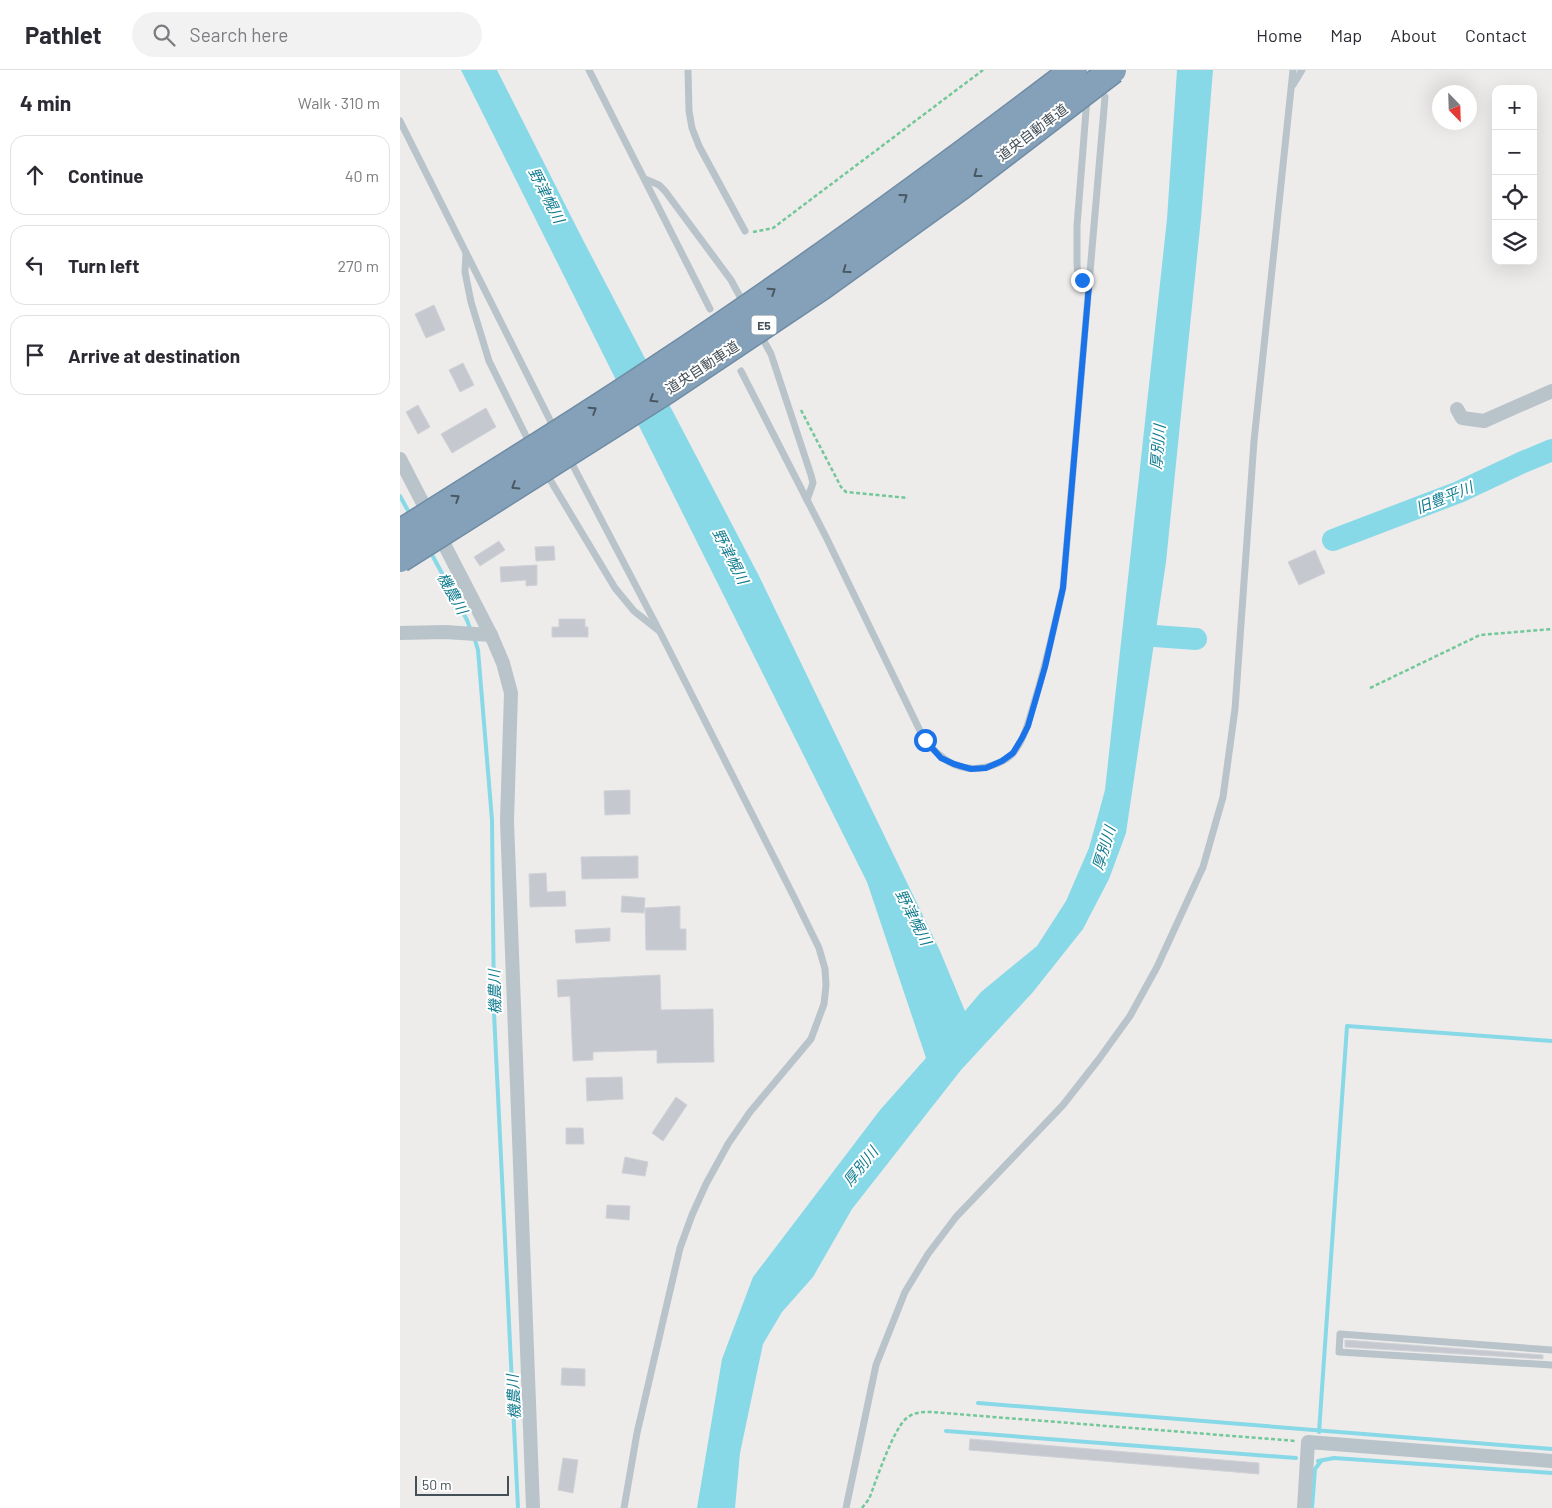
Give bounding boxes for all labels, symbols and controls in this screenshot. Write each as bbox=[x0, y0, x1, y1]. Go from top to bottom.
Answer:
search box bbox=[132, 12, 482, 57]
text: Pathlet bbox=[25, 20, 102, 49]
icon: search bbox=[150, 21, 178, 49]
text: Search here bbox=[190, 23, 288, 46]
text: Home bbox=[1256, 24, 1302, 46]
text: Map bbox=[1330, 24, 1362, 46]
text: About bbox=[1390, 24, 1437, 46]
text: Contact bbox=[1465, 24, 1527, 46]
north arrow bbox=[1432, 85, 1477, 130]
map controls bbox=[1492, 85, 1537, 265]
button: + bbox=[1492, 85, 1537, 130]
text: 4 min bbox=[20, 90, 71, 115]
text: Walk · 310 m bbox=[298, 93, 380, 112]
street label: 道央自動車道 bbox=[993, 100, 1071, 164]
button: − bbox=[1492, 130, 1537, 175]
icon: ahead bbox=[21, 161, 49, 189]
text: Continue bbox=[68, 164, 144, 187]
water label: 野津幌川 bbox=[525, 164, 570, 228]
text: 40 m bbox=[345, 166, 379, 185]
one-way arrow bbox=[973, 168, 983, 177]
button: locate bbox=[1492, 175, 1537, 220]
one-way arrow bbox=[898, 194, 908, 203]
button: layers bbox=[1492, 220, 1537, 265]
icon: left bbox=[21, 251, 49, 279]
text: Turn left bbox=[68, 254, 139, 277]
text: 270 m bbox=[337, 256, 379, 275]
one-way arrow bbox=[842, 264, 852, 273]
route end bbox=[1071, 269, 1094, 292]
one-way arrow bbox=[766, 288, 775, 297]
road number: E5 bbox=[752, 316, 776, 334]
street label: 道央自動車道 bbox=[662, 337, 742, 397]
icon: arrive bbox=[21, 341, 49, 369]
text: Arrive at destination bbox=[68, 344, 240, 367]
one-way arrow bbox=[649, 393, 658, 402]
one-way arrow bbox=[587, 407, 596, 417]
water label: 厚別川 bbox=[1146, 422, 1168, 470]
water label: 旧豊平川 bbox=[1413, 477, 1477, 517]
one-way arrow bbox=[512, 479, 521, 489]
one-way arrow bbox=[450, 495, 459, 504]
water label: 野津幌川 bbox=[709, 525, 754, 589]
water label: 機農川 bbox=[434, 569, 473, 619]
route start bbox=[914, 729, 937, 752]
water label: 厚別川 bbox=[1088, 822, 1119, 872]
water label: 野津幌川 bbox=[892, 886, 937, 950]
water label: 機農川 bbox=[485, 967, 503, 1015]
water label: 厚別川 bbox=[839, 1141, 882, 1189]
water label: 機農川 bbox=[503, 1372, 523, 1420]
scale bar bbox=[415, 1473, 509, 1496]
text: 50 m bbox=[422, 1476, 451, 1493]

